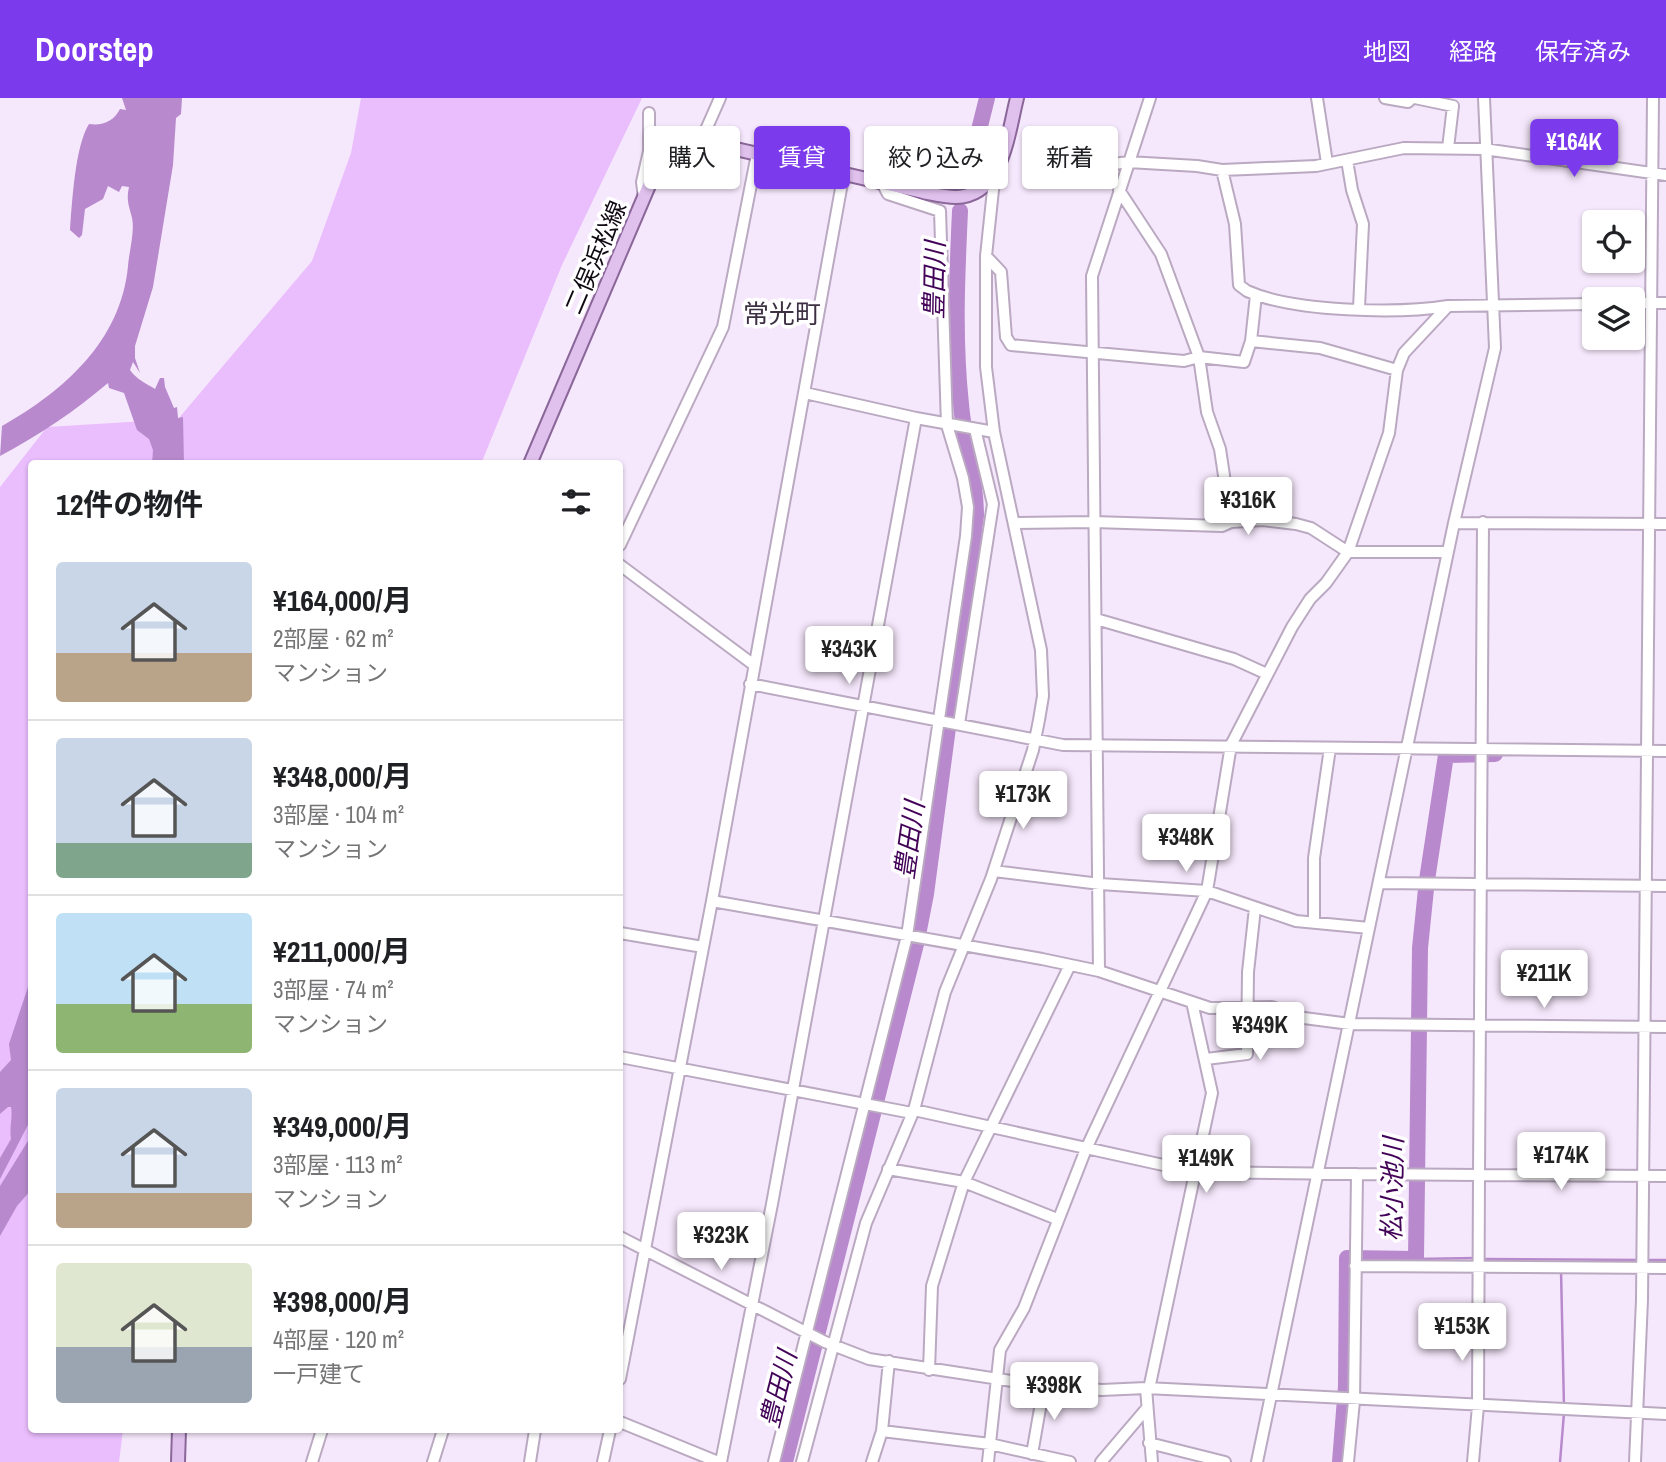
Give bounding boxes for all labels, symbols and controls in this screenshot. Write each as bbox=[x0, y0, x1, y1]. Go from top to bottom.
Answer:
text: Doorstep bbox=[35, 27, 154, 71]
text: 地図 bbox=[1363, 35, 1411, 67]
text: 経路 bbox=[1449, 35, 1497, 67]
text: 保存済み bbox=[1535, 35, 1631, 67]
pin: ¥164K bbox=[1525, 120, 1623, 179]
chip: 購入 bbox=[644, 126, 740, 189]
chip: 賃貸 bbox=[754, 126, 850, 189]
chip: 絞り込み bbox=[864, 126, 1008, 189]
chip: 新着 bbox=[1022, 126, 1118, 189]
text: ¥164K bbox=[1546, 126, 1602, 157]
street label: 二俣浜松線 bbox=[557, 196, 633, 318]
map controls bbox=[1582, 210, 1645, 350]
button: locate bbox=[1582, 210, 1645, 273]
water label: 豊田川 bbox=[916, 238, 952, 319]
button: layers bbox=[1582, 287, 1645, 350]
district label: 常光町 bbox=[743, 296, 821, 331]
pin: ¥316K bbox=[1199, 478, 1297, 537]
icon: filters bbox=[557, 483, 595, 521]
text: 12件の物件 bbox=[56, 484, 203, 524]
text: ¥316K bbox=[1220, 484, 1276, 515]
text: ¥164,000/月 bbox=[273, 580, 412, 620]
icon: home bbox=[112, 590, 196, 674]
text: 2部屋 · 62 m² bbox=[273, 623, 393, 654]
pin: ¥343K bbox=[800, 626, 898, 686]
text: ¥343K bbox=[821, 633, 877, 664]
text: マンション bbox=[273, 657, 388, 688]
text: ¥348,000/月 bbox=[273, 756, 412, 796]
icon: home bbox=[112, 766, 196, 850]
pin: ¥173K bbox=[974, 772, 1072, 831]
text: ¥173K bbox=[995, 778, 1051, 809]
water label: 豊田川 bbox=[886, 796, 932, 881]
text: 3部屋 · 104 m² bbox=[273, 799, 404, 830]
pin: ¥348K bbox=[1137, 814, 1235, 874]
text: ¥348K bbox=[1158, 821, 1214, 852]
text: マンション bbox=[273, 833, 388, 864]
text: ¥211,000/月 bbox=[273, 931, 411, 971]
icon: home bbox=[112, 941, 196, 1025]
pin: ¥211K bbox=[1495, 950, 1593, 1010]
text: ¥211K bbox=[1517, 957, 1571, 988]
text: 3部屋 · 74 m² bbox=[273, 974, 393, 1005]
pin: ¥349K bbox=[1211, 1002, 1309, 1062]
text: マンション bbox=[273, 1008, 388, 1039]
text: ¥349K bbox=[1232, 1009, 1288, 1040]
text: ¥349,000/月 bbox=[273, 1106, 412, 1146]
icon: home bbox=[112, 1116, 196, 1200]
pin: ¥174K bbox=[1512, 1132, 1610, 1192]
water label: 松小池川 bbox=[1374, 1134, 1410, 1241]
pin: ¥149K bbox=[1157, 1136, 1255, 1195]
text: ¥174K bbox=[1533, 1139, 1589, 1170]
text: ¥149K bbox=[1178, 1142, 1234, 1173]
text: 3部屋 · 113 m² bbox=[273, 1149, 403, 1180]
text: マンション bbox=[273, 1183, 388, 1214]
pin: ¥323K bbox=[672, 1212, 770, 1272]
text: ¥323K bbox=[693, 1219, 749, 1250]
text: ¥398,000/月 bbox=[273, 1281, 412, 1321]
icon: home bbox=[112, 1291, 196, 1375]
pin: ¥153K bbox=[1413, 1304, 1511, 1363]
text: ¥153K bbox=[1434, 1310, 1490, 1341]
text: 4部屋 · 120 m² bbox=[273, 1324, 404, 1355]
water label: 豊田川 bbox=[752, 1344, 805, 1431]
text: 一戸建て bbox=[273, 1358, 365, 1389]
pin: ¥398K bbox=[1005, 1362, 1103, 1422]
text: ¥398K bbox=[1026, 1369, 1082, 1400]

